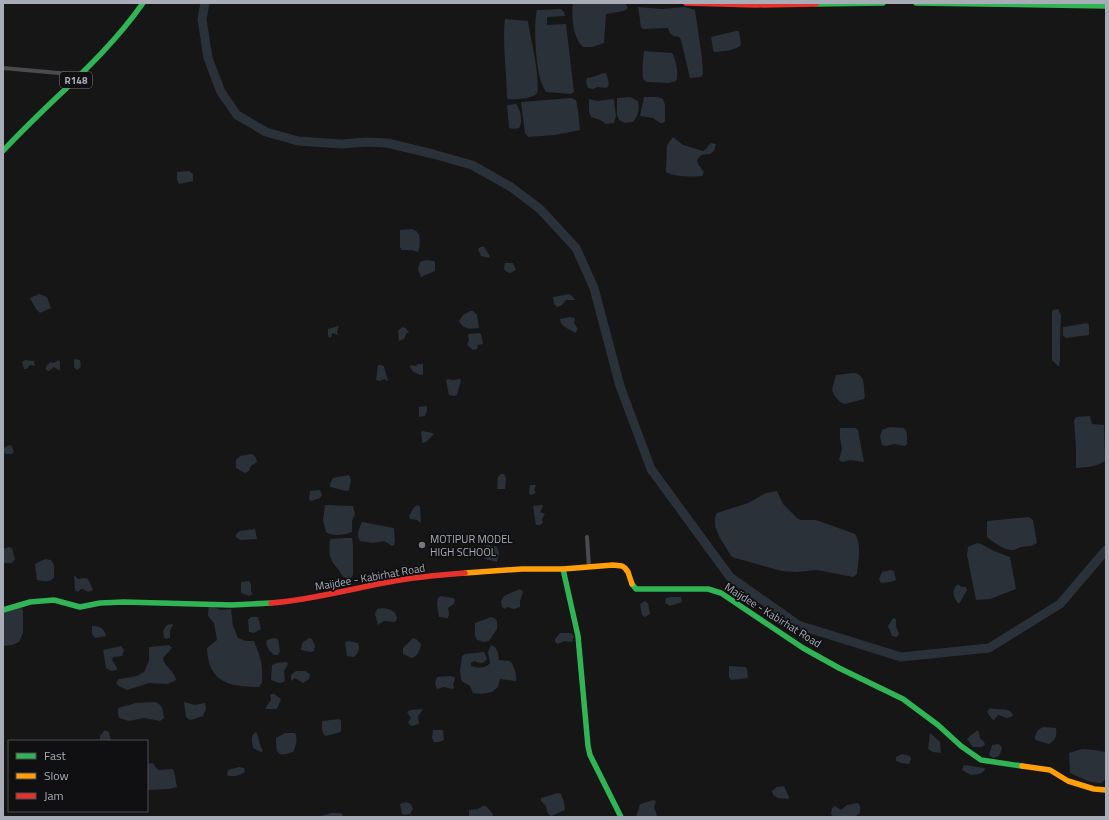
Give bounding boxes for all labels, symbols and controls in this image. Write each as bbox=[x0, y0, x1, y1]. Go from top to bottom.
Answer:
road number: R148 bbox=[60, 72, 92, 88]
place label: MOTIPUR MODEL HIGH SCHOOL bbox=[430, 531, 513, 560]
marker: MOTIPUR MODEL HIGH SCHOOL bbox=[417, 540, 427, 550]
street label: Maijdee - Kabirhat Road bbox=[314, 559, 426, 595]
street label: Maijdee - Kabirhat Road bbox=[722, 579, 825, 651]
legend bbox=[8, 740, 148, 812]
text: Fast bbox=[44, 746, 67, 765]
text: Slow bbox=[44, 766, 69, 785]
text: Jam bbox=[44, 786, 64, 805]

